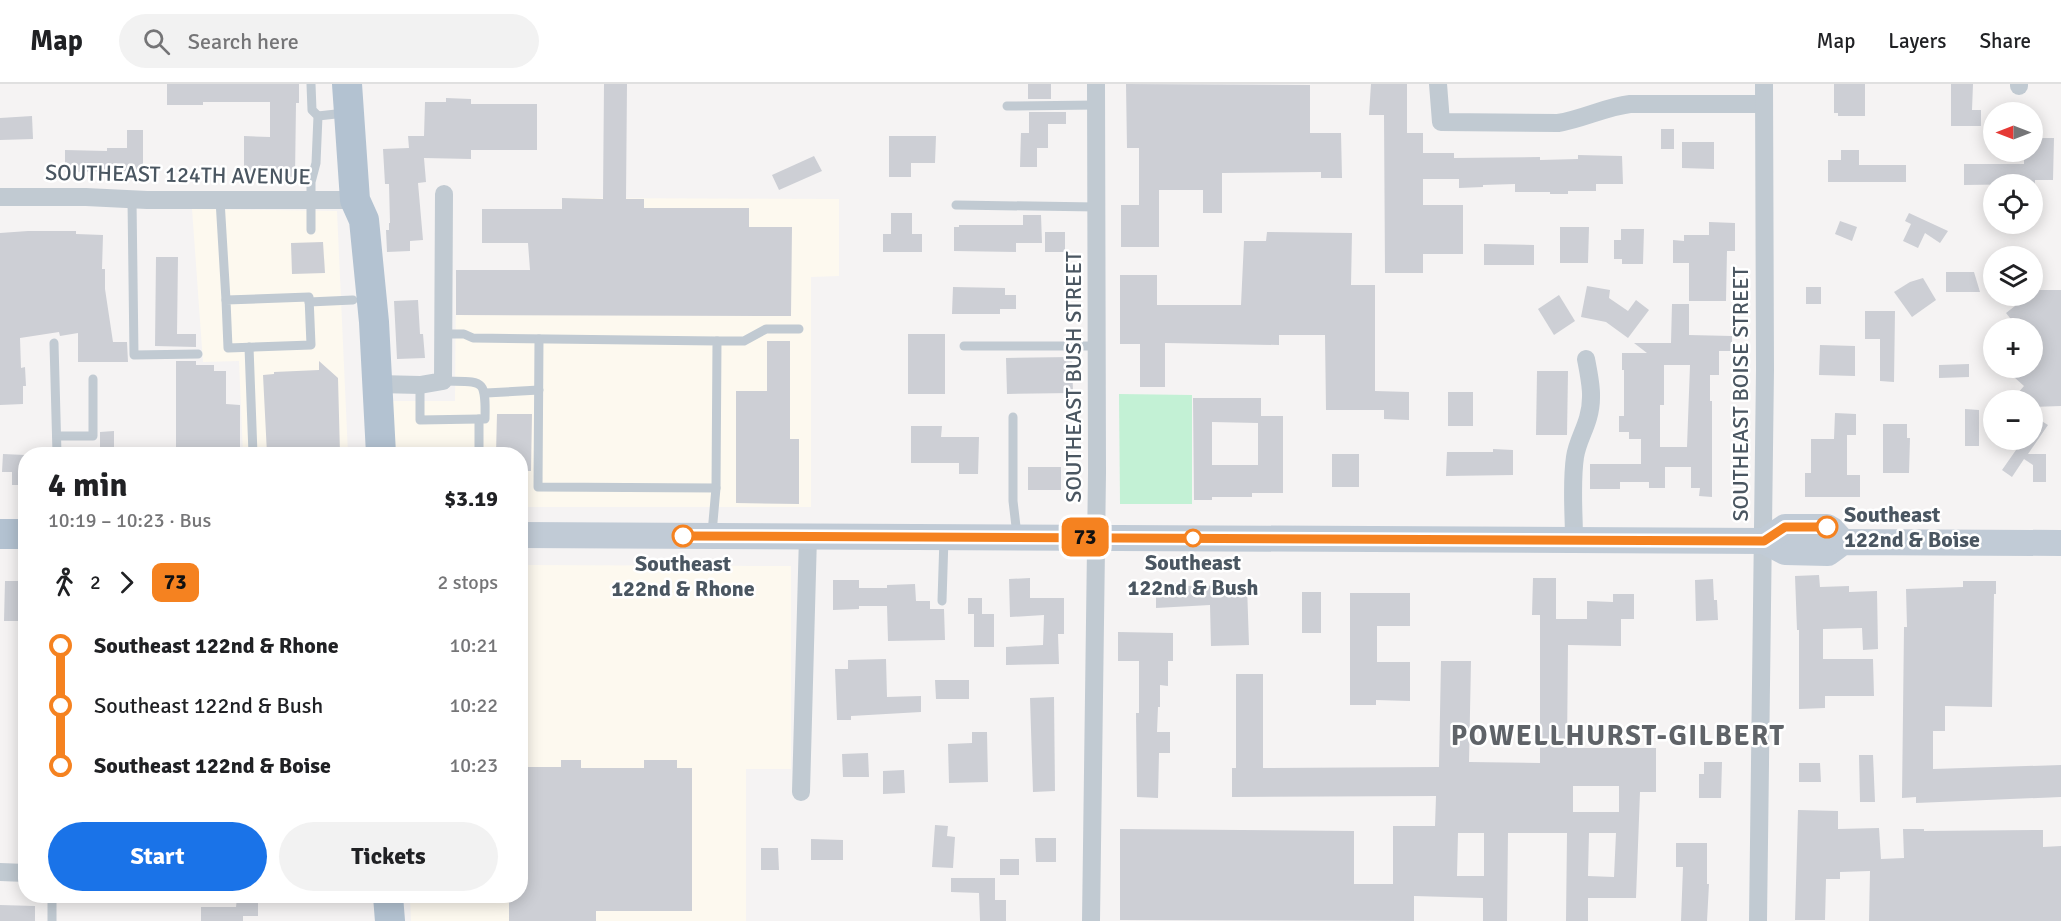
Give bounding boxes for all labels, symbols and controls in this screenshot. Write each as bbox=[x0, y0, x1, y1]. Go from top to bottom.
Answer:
search box bbox=[119, 14, 539, 68]
text: Map bbox=[30, 24, 83, 58]
icon: search bbox=[140, 25, 173, 58]
text: Search here bbox=[188, 28, 299, 55]
text: Map bbox=[1817, 28, 1855, 54]
text: Layers bbox=[1888, 28, 1946, 54]
text: Share bbox=[1979, 28, 2031, 54]
north arrow bbox=[1983, 102, 2043, 162]
map controls bbox=[1983, 102, 2043, 450]
street label: SOUTHEAST 124TH AVENUE bbox=[45, 159, 311, 190]
button: locate bbox=[1983, 174, 2043, 234]
button: layers bbox=[1983, 246, 2043, 306]
street label: SOUTHEAST BUSH STREET bbox=[1060, 251, 1087, 503]
street label: SOUTHEAST BOISE STREET bbox=[1727, 266, 1754, 522]
button: + bbox=[1983, 318, 2043, 378]
button: − bbox=[1983, 390, 2043, 450]
text: 4 min bbox=[48, 465, 128, 506]
text: $3.19 bbox=[444, 485, 498, 512]
place label: Southeast 122nd & Boise bbox=[1844, 501, 1980, 553]
text: 10:19 – 10:23 · Bus bbox=[48, 508, 211, 533]
marker: Southeast 122nd & Boise bbox=[1816, 516, 1838, 538]
line badge: 73 bbox=[1058, 518, 1112, 556]
text: 73 bbox=[1074, 524, 1096, 550]
marker: Southeast 122nd & Rhone bbox=[672, 525, 694, 547]
marker: Southeast 122nd & Bush bbox=[1184, 529, 1202, 547]
place label: Southeast 122nd & Bush bbox=[1128, 549, 1259, 601]
place label: Southeast 122nd & Rhone bbox=[611, 550, 755, 602]
icon: walk bbox=[48, 566, 81, 599]
icon: forward bbox=[110, 566, 143, 599]
text: 73 bbox=[164, 569, 187, 595]
text: 2 bbox=[90, 570, 101, 595]
text: 2 stops bbox=[437, 570, 498, 595]
text: Southeast 122nd & Rhone bbox=[94, 632, 339, 659]
text: 10:21 bbox=[449, 633, 498, 658]
text: Southeast 122nd & Bush bbox=[94, 692, 323, 719]
text: 10:22 bbox=[449, 693, 498, 718]
district label: POWELLHURST-GILBERT bbox=[1451, 719, 1785, 753]
text: Southeast 122nd & Boise bbox=[94, 752, 331, 779]
text: 10:23 bbox=[449, 753, 498, 778]
button: Start bbox=[48, 822, 267, 891]
button: Tickets bbox=[279, 822, 498, 891]

